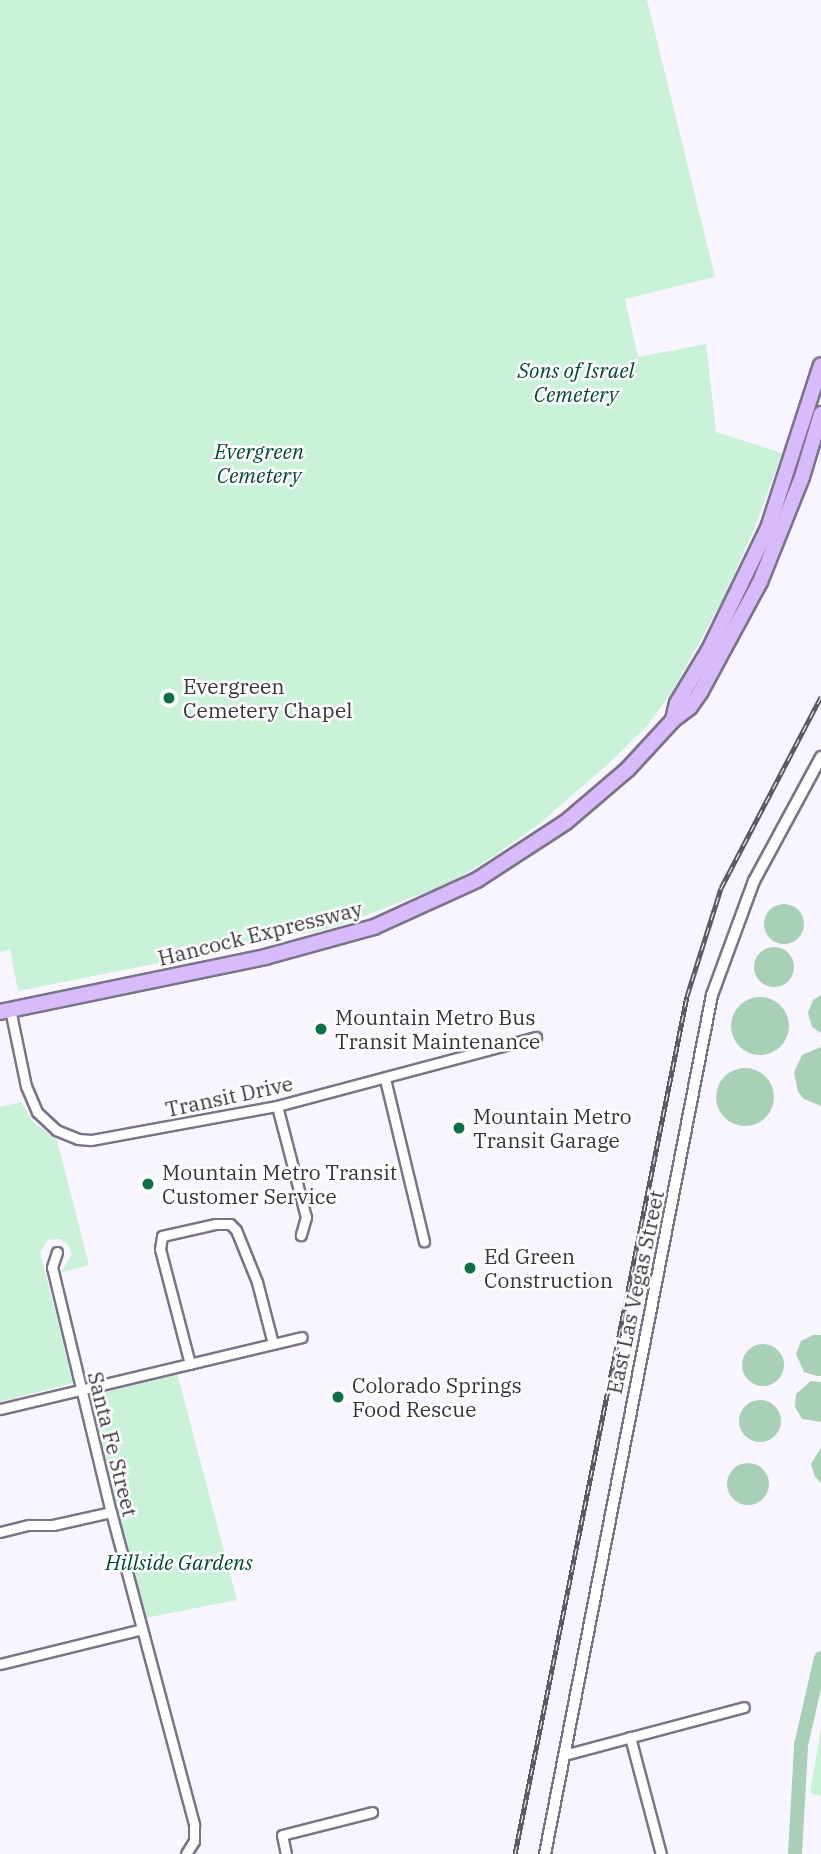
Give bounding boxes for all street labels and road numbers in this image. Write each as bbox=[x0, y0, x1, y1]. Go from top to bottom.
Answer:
street label: Hancock Expressway bbox=[155, 895, 365, 971]
street label: Transit Drive bbox=[163, 1070, 295, 1122]
street label: East Las Vegas Street bbox=[601, 1188, 669, 1396]
street label: Santa Fe Street bbox=[83, 1369, 143, 1519]

